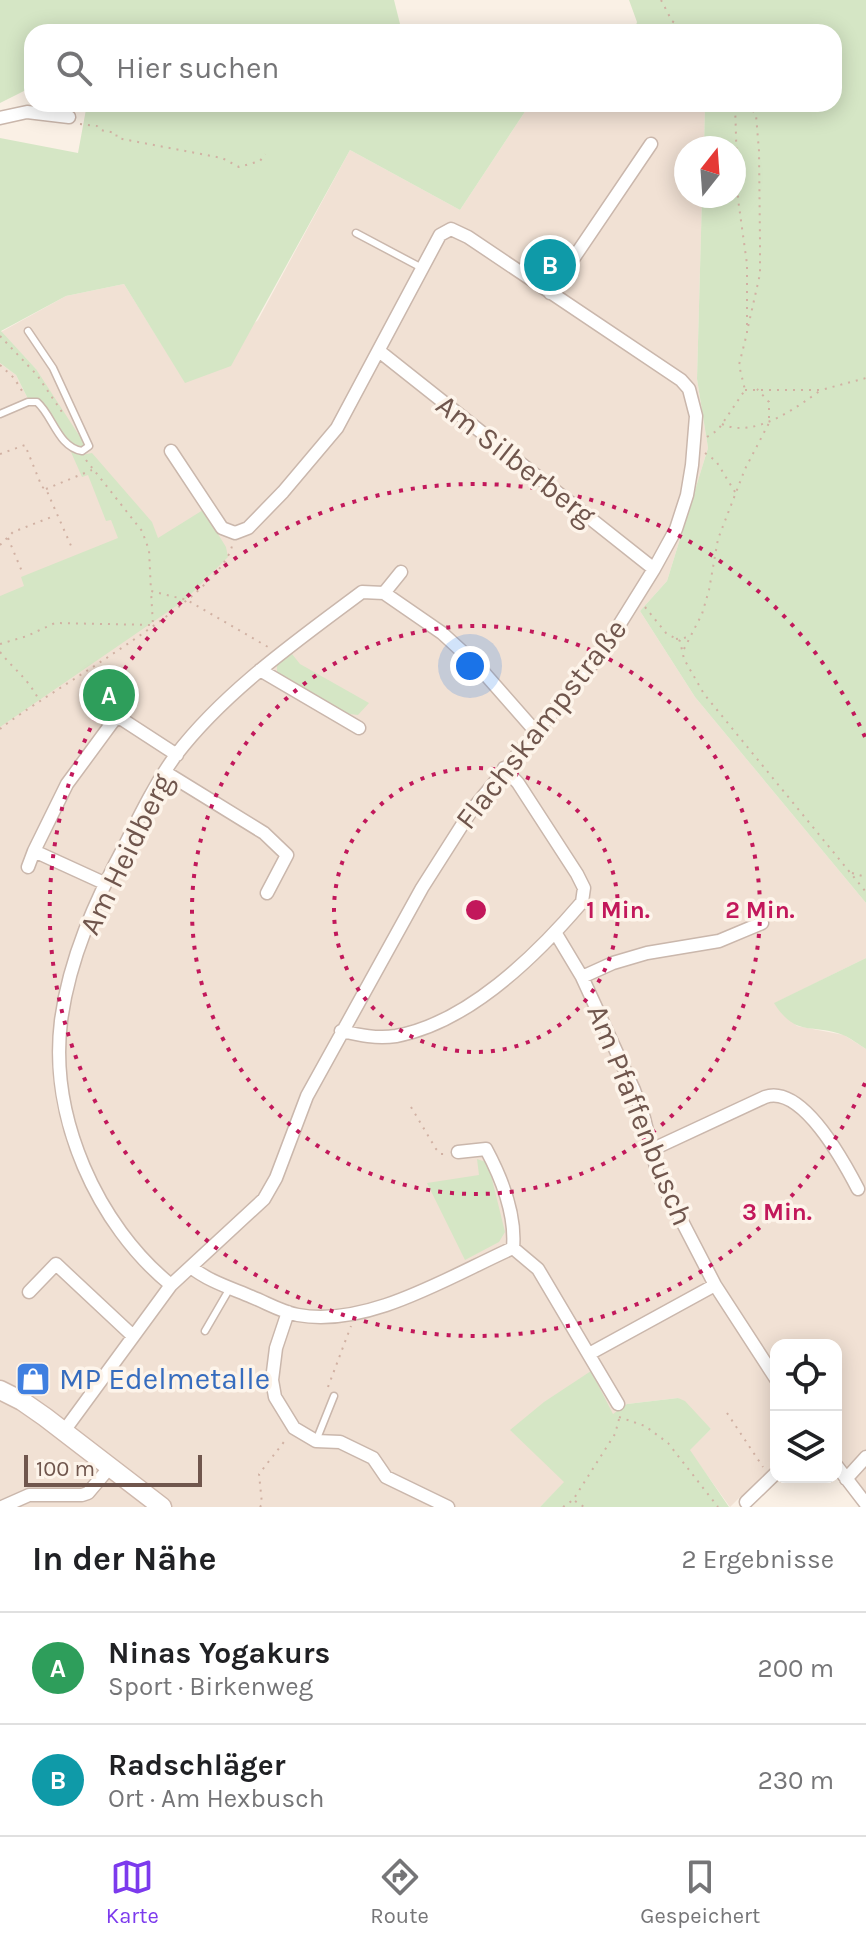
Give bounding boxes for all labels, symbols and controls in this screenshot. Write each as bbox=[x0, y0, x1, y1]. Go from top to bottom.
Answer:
search box bbox=[24, 24, 842, 112]
icon: search bbox=[52, 46, 96, 90]
text: Hier suchen bbox=[116, 50, 279, 86]
north arrow bbox=[674, 136, 746, 208]
pin: B bbox=[524, 235, 576, 295]
street label: Am Silberberg bbox=[429, 387, 603, 533]
street label: Flachskampstraße bbox=[448, 612, 634, 836]
your location bbox=[450, 646, 490, 686]
pin: A bbox=[83, 665, 135, 725]
street label: Am Heidberg bbox=[71, 767, 181, 941]
centre of rings bbox=[462, 896, 490, 924]
text: 1 Min. bbox=[586, 896, 650, 924]
text: 2 Min. bbox=[725, 896, 795, 924]
street label: Am Pfaffenbusch bbox=[579, 999, 701, 1231]
text: 3 Min. bbox=[742, 1198, 812, 1226]
map controls bbox=[770, 1339, 842, 1483]
button: locate bbox=[770, 1339, 842, 1411]
shop icon: MP Edelmetalle bbox=[14, 1360, 52, 1398]
place label: MP Edelmetalle bbox=[59, 1361, 270, 1397]
button: layers bbox=[770, 1411, 842, 1483]
scale bar bbox=[24, 1451, 202, 1487]
text: 100 m bbox=[36, 1456, 95, 1482]
text: In der Nähe bbox=[32, 1539, 216, 1579]
text: 2 Ergebnisse bbox=[682, 1544, 834, 1575]
text: Ninas Yogakurs bbox=[108, 1635, 330, 1671]
text: A bbox=[50, 1653, 66, 1684]
text: 200 m bbox=[758, 1653, 834, 1684]
text: Sport · Birkenweg bbox=[108, 1671, 313, 1702]
text: Radschläger bbox=[108, 1747, 286, 1783]
text: B bbox=[50, 1765, 66, 1796]
text: 230 m bbox=[758, 1765, 834, 1796]
text: Ort · Am Hexbusch bbox=[108, 1783, 324, 1814]
tab: Karte bbox=[106, 1855, 159, 1929]
tab: Route bbox=[370, 1855, 429, 1929]
tab: Gespeichert bbox=[640, 1855, 760, 1929]

